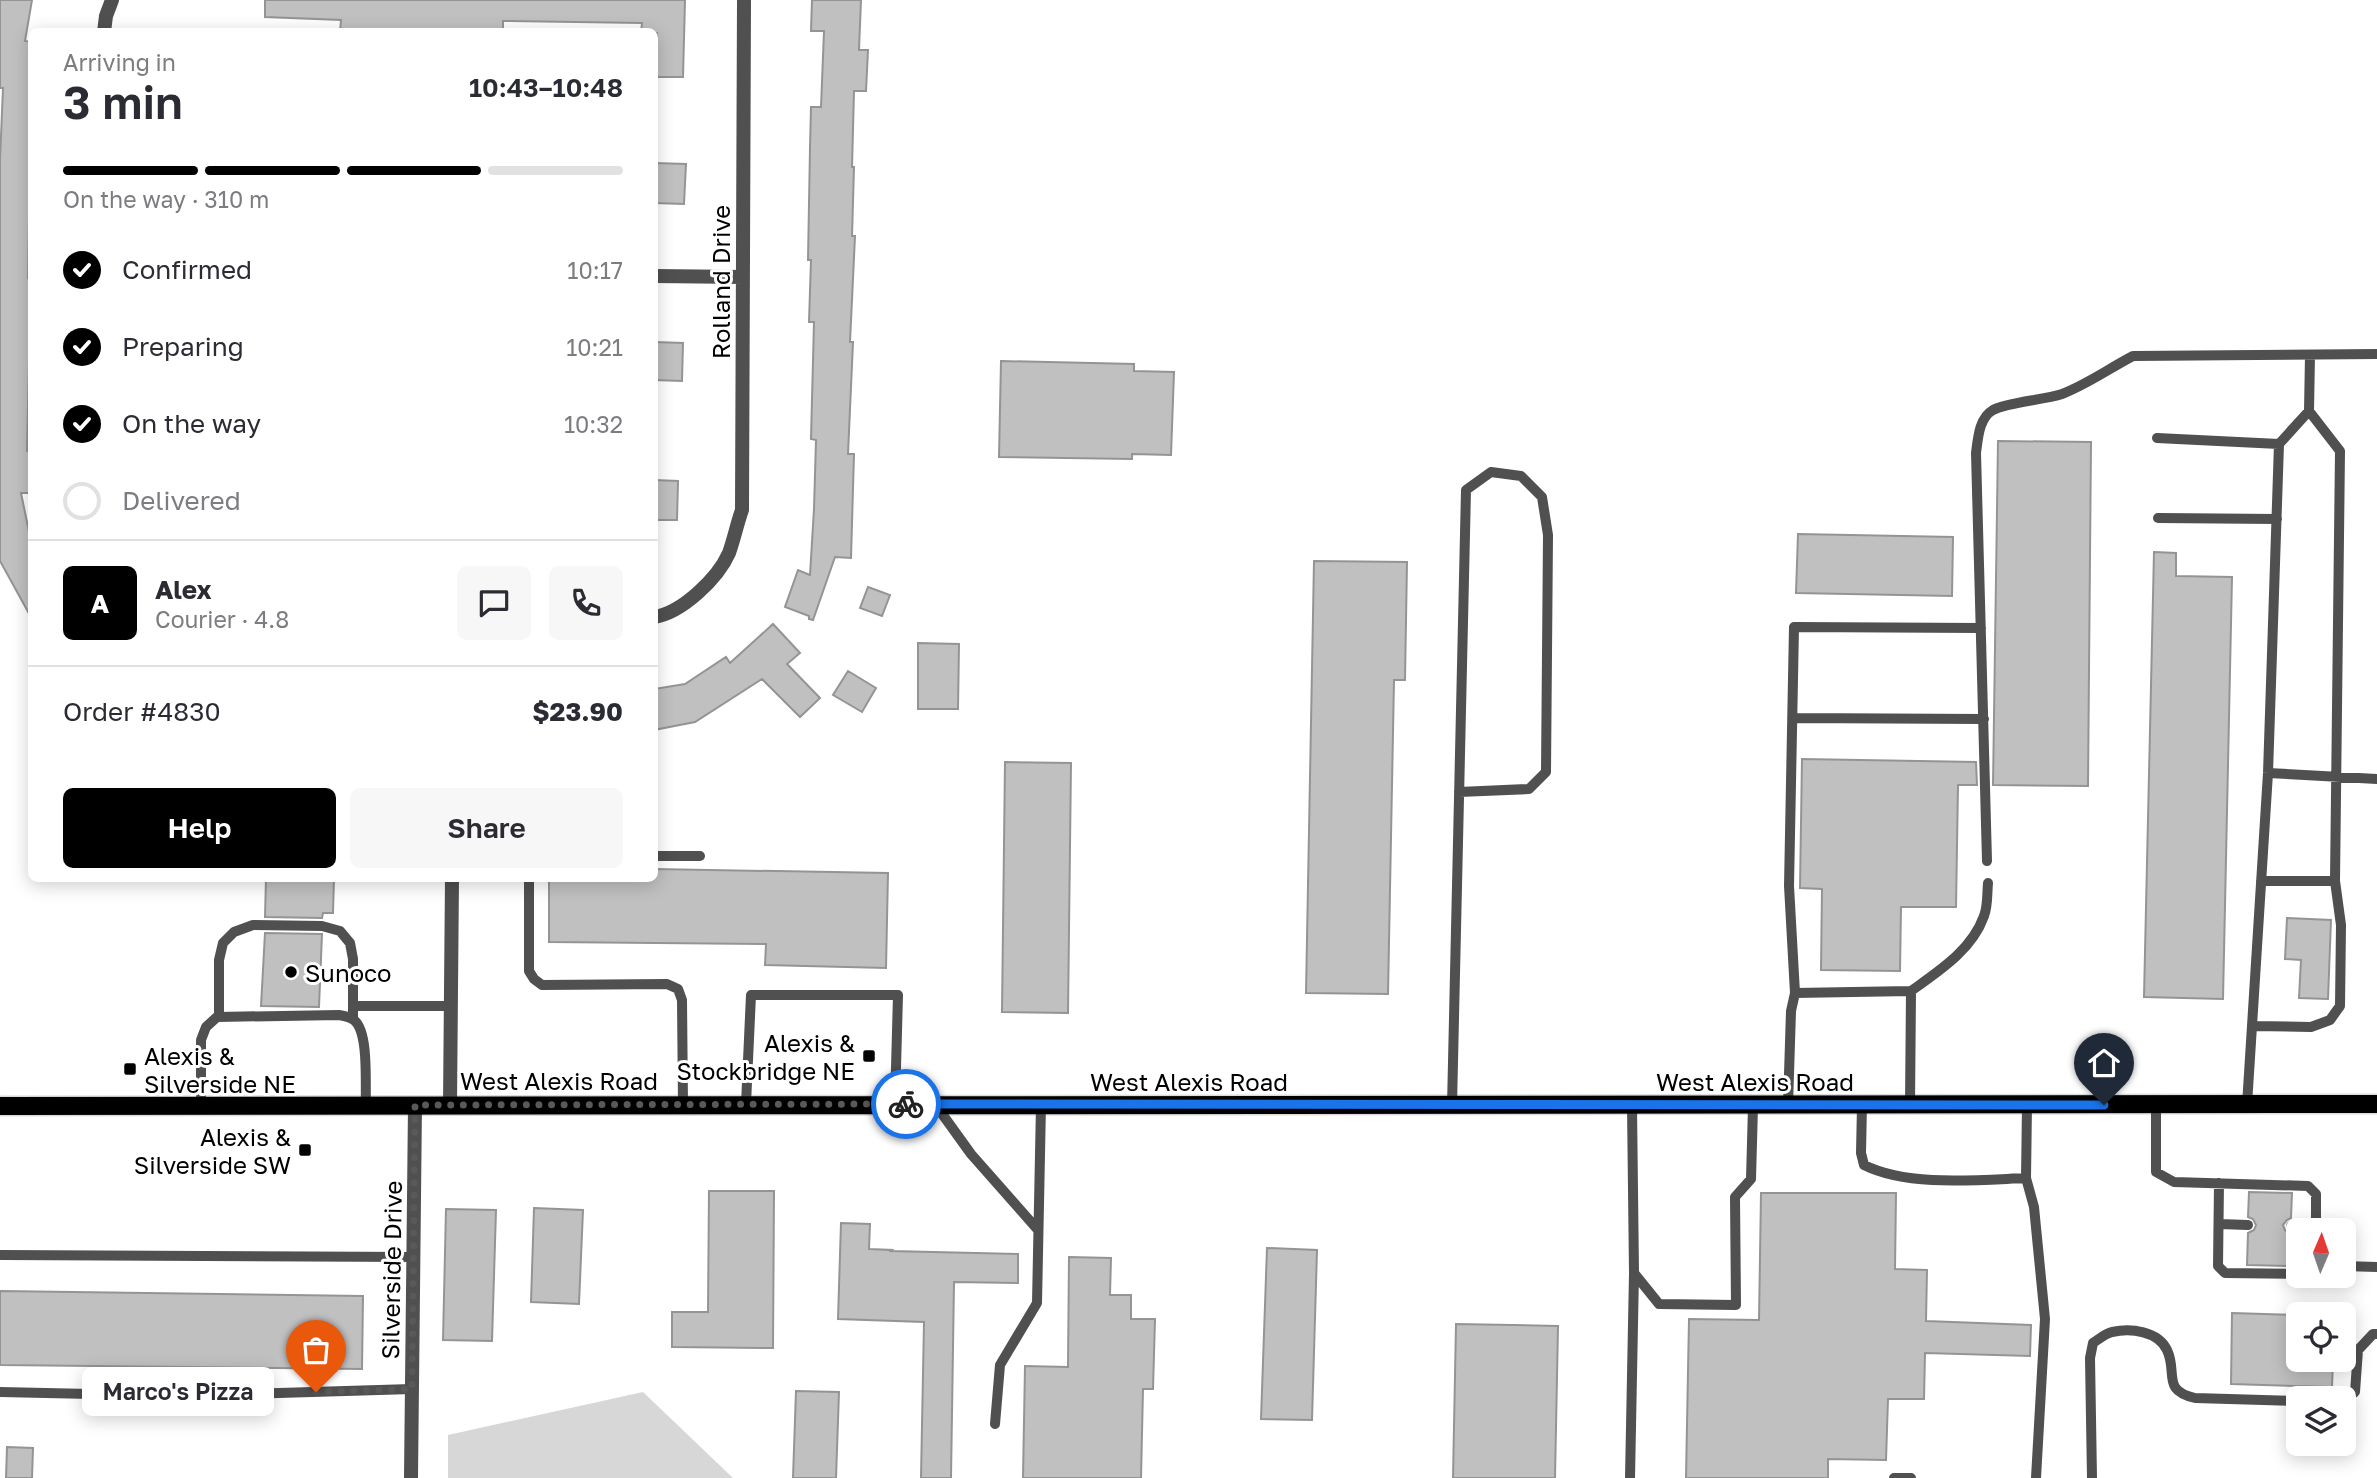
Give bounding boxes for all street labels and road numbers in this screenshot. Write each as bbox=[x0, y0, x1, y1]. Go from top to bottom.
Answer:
street label: Rolland Drive bbox=[706, 205, 735, 359]
street label: West Alexis Road bbox=[460, 1066, 658, 1095]
street label: West Alexis Road bbox=[1090, 1067, 1288, 1096]
street label: West Alexis Road bbox=[1656, 1067, 1854, 1096]
street label: Silverside Drive bbox=[375, 1180, 407, 1360]

